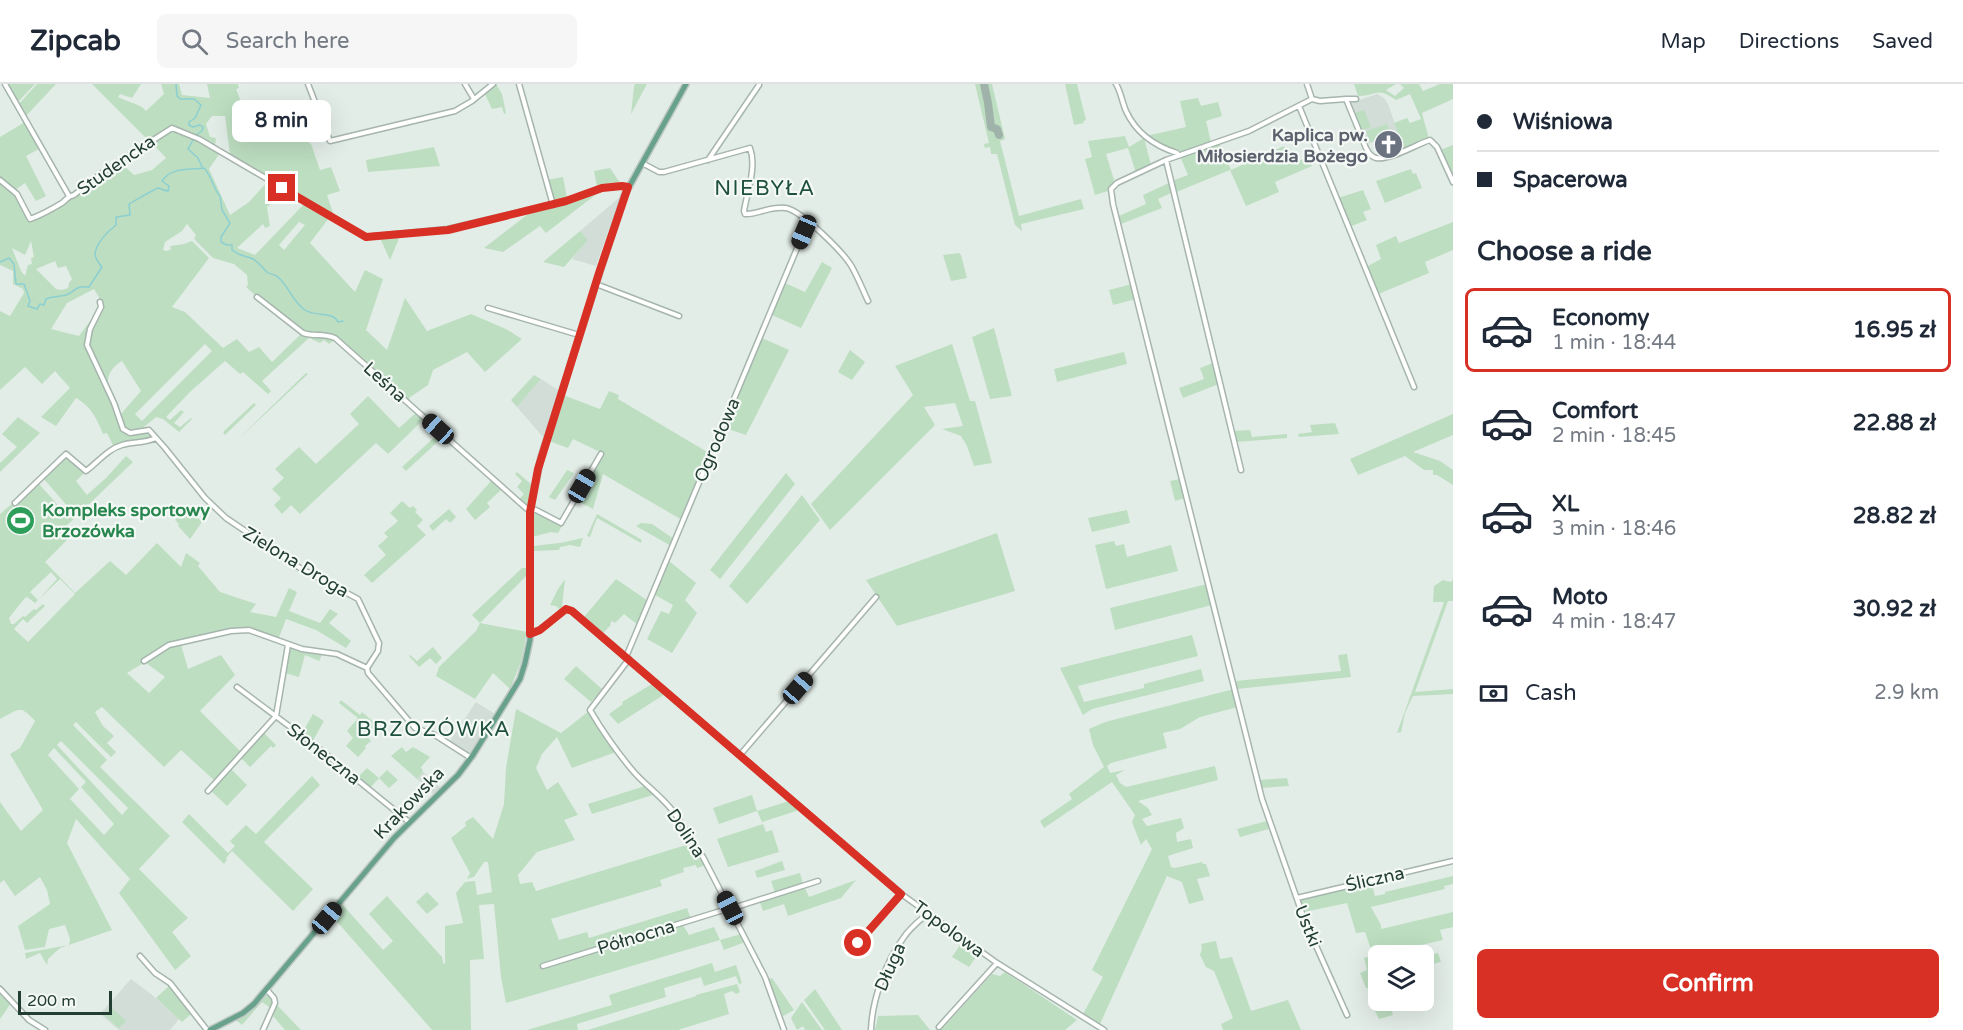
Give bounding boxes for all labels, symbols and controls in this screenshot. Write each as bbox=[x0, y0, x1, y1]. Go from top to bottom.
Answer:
search box bbox=[157, 14, 577, 68]
text: Zipcab bbox=[30, 24, 121, 58]
icon: search bbox=[178, 25, 211, 58]
text: Search here bbox=[226, 28, 350, 54]
text: Map bbox=[1660, 29, 1706, 54]
text: Directions bbox=[1739, 29, 1839, 54]
text: Saved bbox=[1872, 29, 1933, 54]
callout: 8 min bbox=[232, 101, 332, 143]
text: 8 min bbox=[255, 109, 308, 133]
text: Wiśniowa bbox=[1513, 109, 1613, 135]
place label: Kaplica pw. Miłosierdzia Bożego bbox=[1196, 124, 1368, 167]
church icon: Kaplica pw. Miłosierdzia Bożego bbox=[1373, 129, 1405, 161]
street label: Studencka bbox=[73, 130, 159, 200]
text: Spacerowa bbox=[1513, 167, 1628, 193]
route end bbox=[268, 174, 295, 201]
district label: NIEBYŁA bbox=[714, 176, 816, 201]
car bbox=[789, 212, 819, 252]
text: Choose a ride bbox=[1477, 235, 1652, 268]
icon: car bbox=[1480, 303, 1534, 357]
text: Economy bbox=[1552, 305, 1649, 331]
text: 16.95 zł bbox=[1853, 317, 1936, 343]
text: 1 min · 18:44 bbox=[1552, 331, 1676, 355]
street label: Leśna bbox=[359, 357, 411, 407]
street label: Ogrodowa bbox=[689, 394, 745, 486]
icon: car bbox=[1480, 396, 1534, 450]
text: Comfort bbox=[1552, 398, 1638, 424]
car bbox=[419, 410, 457, 448]
text: 22.88 zł bbox=[1853, 410, 1936, 436]
text: 2 min · 18:45 bbox=[1552, 424, 1676, 448]
car bbox=[565, 466, 599, 506]
icon: car bbox=[1480, 489, 1534, 543]
text: XL bbox=[1552, 491, 1579, 517]
place label: Kompleks sportowy Brzozówka bbox=[42, 499, 210, 542]
text: 28.82 zł bbox=[1853, 503, 1936, 529]
sports icon: Kompleks sportowy Brzozówka bbox=[5, 504, 37, 536]
text: 3 min · 18:46 bbox=[1552, 517, 1676, 541]
street label: Zielona Droga bbox=[239, 522, 353, 602]
icon: car bbox=[1480, 582, 1534, 636]
text: Moto bbox=[1552, 584, 1608, 610]
text: 30.92 zł bbox=[1853, 596, 1936, 622]
text: 4 min · 18:47 bbox=[1552, 610, 1676, 634]
car bbox=[779, 669, 817, 707]
icon: cash bbox=[1477, 677, 1510, 710]
text: Cash bbox=[1525, 680, 1577, 706]
text: 2.9 km bbox=[1874, 681, 1939, 705]
district label: BRZOZÓWKA bbox=[357, 717, 511, 742]
street label: Słoneczna bbox=[283, 718, 365, 790]
street label: Krakowska bbox=[369, 762, 449, 844]
street label: Dolina bbox=[662, 804, 710, 862]
street label: Śliczna bbox=[1344, 862, 1406, 896]
car bbox=[714, 888, 746, 928]
street label: Topolowa bbox=[909, 896, 989, 962]
car bbox=[309, 898, 345, 938]
street label: Ustki bbox=[1290, 902, 1326, 950]
street label: Północna bbox=[595, 915, 677, 959]
route start bbox=[844, 929, 871, 956]
street label: Długa bbox=[870, 939, 910, 995]
map controls bbox=[1368, 945, 1434, 1011]
button: layers bbox=[1368, 945, 1434, 1011]
button: Confirm bbox=[1477, 949, 1939, 1018]
scale bar bbox=[18, 988, 112, 1016]
text: 200 m bbox=[27, 991, 76, 1011]

